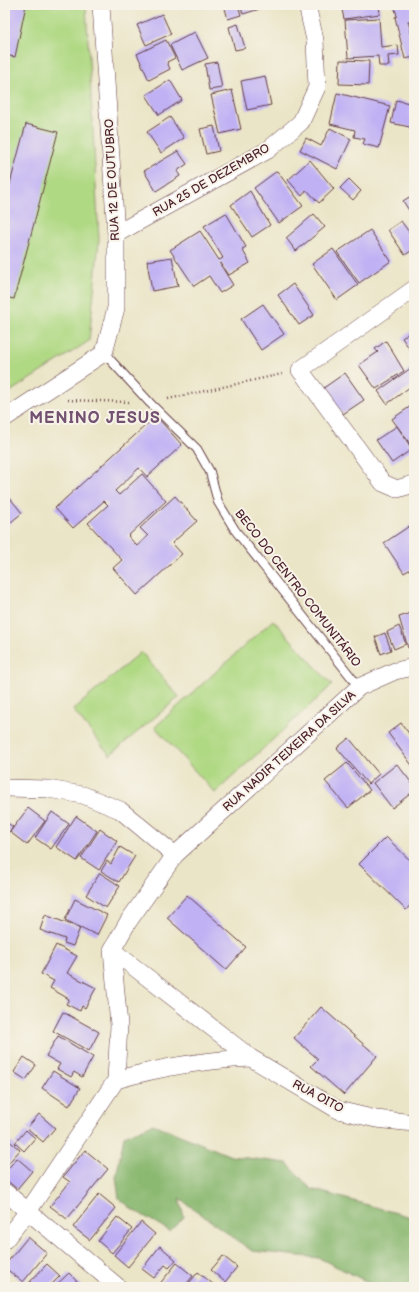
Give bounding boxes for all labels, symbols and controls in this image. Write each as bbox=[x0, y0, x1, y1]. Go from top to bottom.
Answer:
street label: RUA 12 DE OUTUBRO bbox=[102, 119, 123, 241]
street label: RUA 25 DE DEZEMBRO bbox=[150, 141, 273, 220]
district label: MENINO JESUS bbox=[29, 409, 161, 428]
street label: BECO DO CENTRO COMUNITÁRIO bbox=[231, 505, 365, 670]
street label: RUA NADIR TEIXEIRA DA SILVA bbox=[220, 687, 359, 815]
street label: RUA OITO bbox=[290, 1077, 346, 1116]

